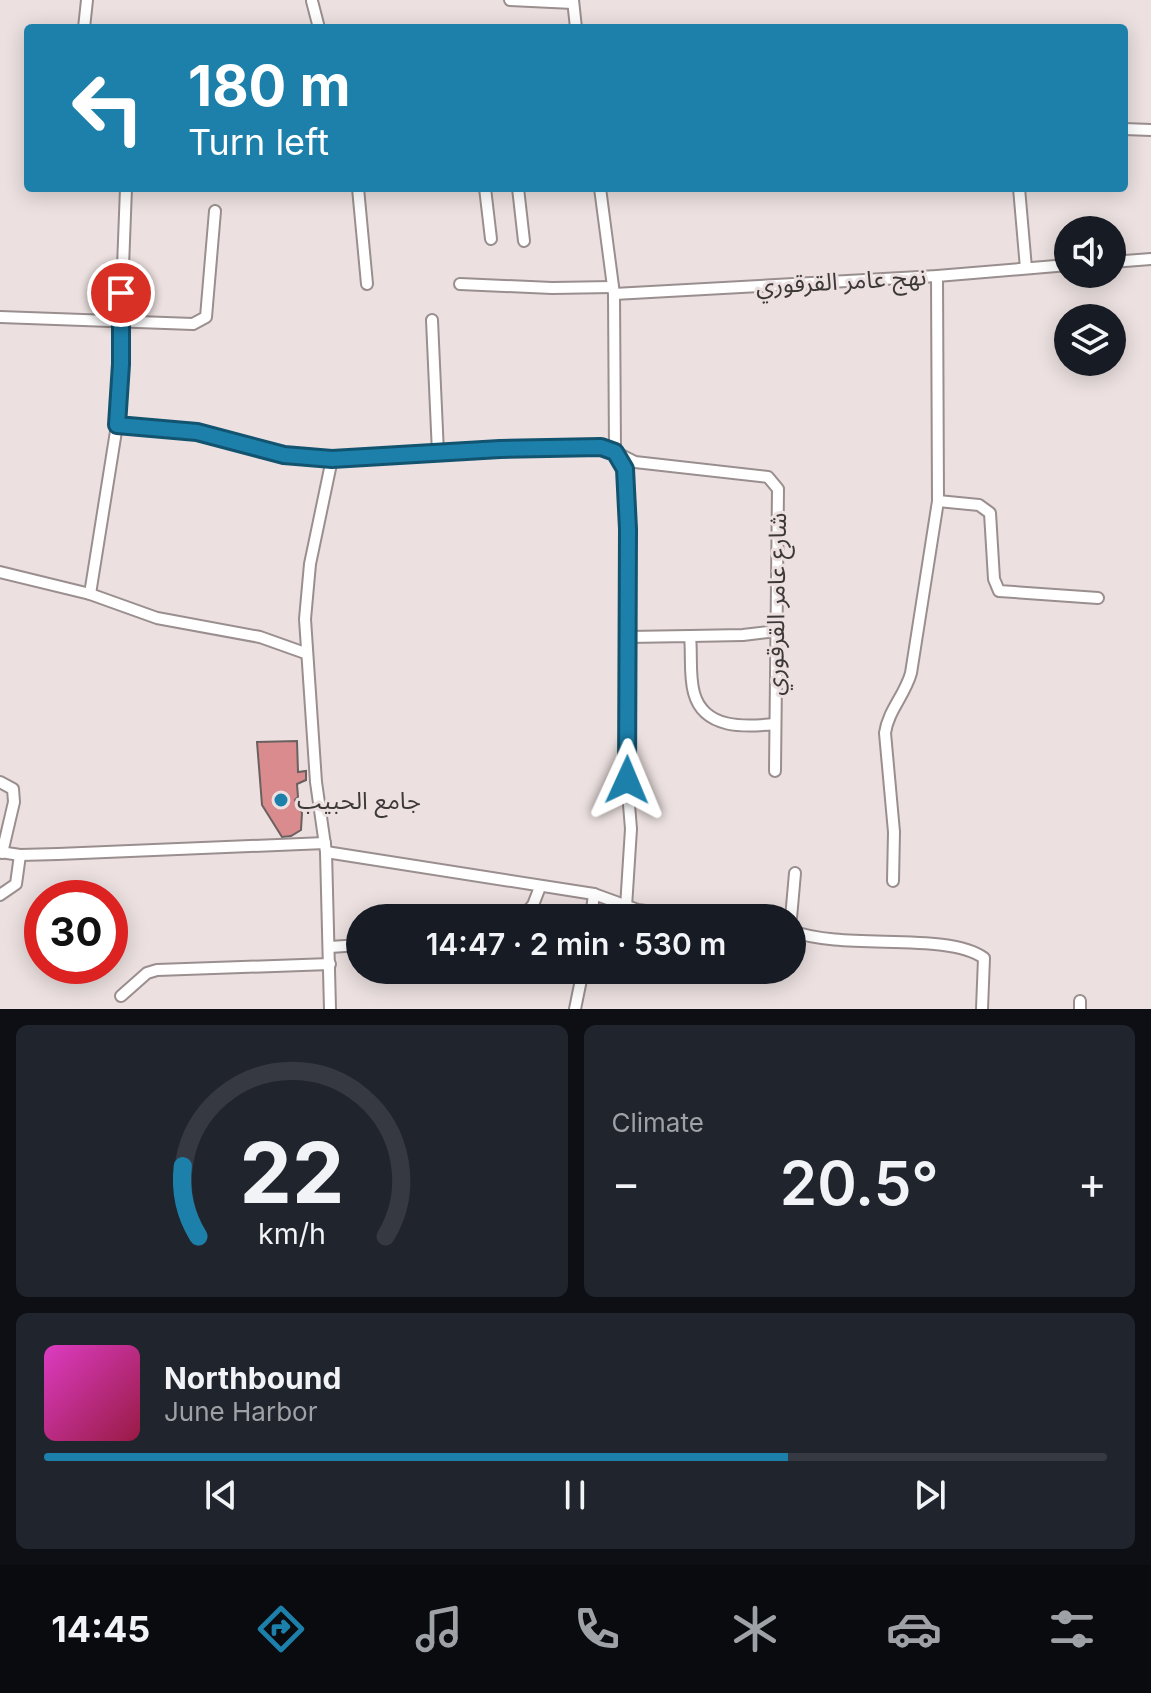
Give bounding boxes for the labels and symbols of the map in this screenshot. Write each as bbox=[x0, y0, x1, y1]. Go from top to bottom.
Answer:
pin bbox=[87, 259, 155, 327]
street label: نهج عامر القرقوري bbox=[755, 262, 927, 305]
street label: شارع عامر القرقوري bbox=[760, 512, 797, 696]
position arrow bbox=[585, 738, 669, 822]
place label: جامع الحبيب bbox=[297, 786, 421, 818]
marker: جامع الحبيب bbox=[272, 791, 290, 809]
speed limit sign: 30 bbox=[24, 880, 128, 984]

